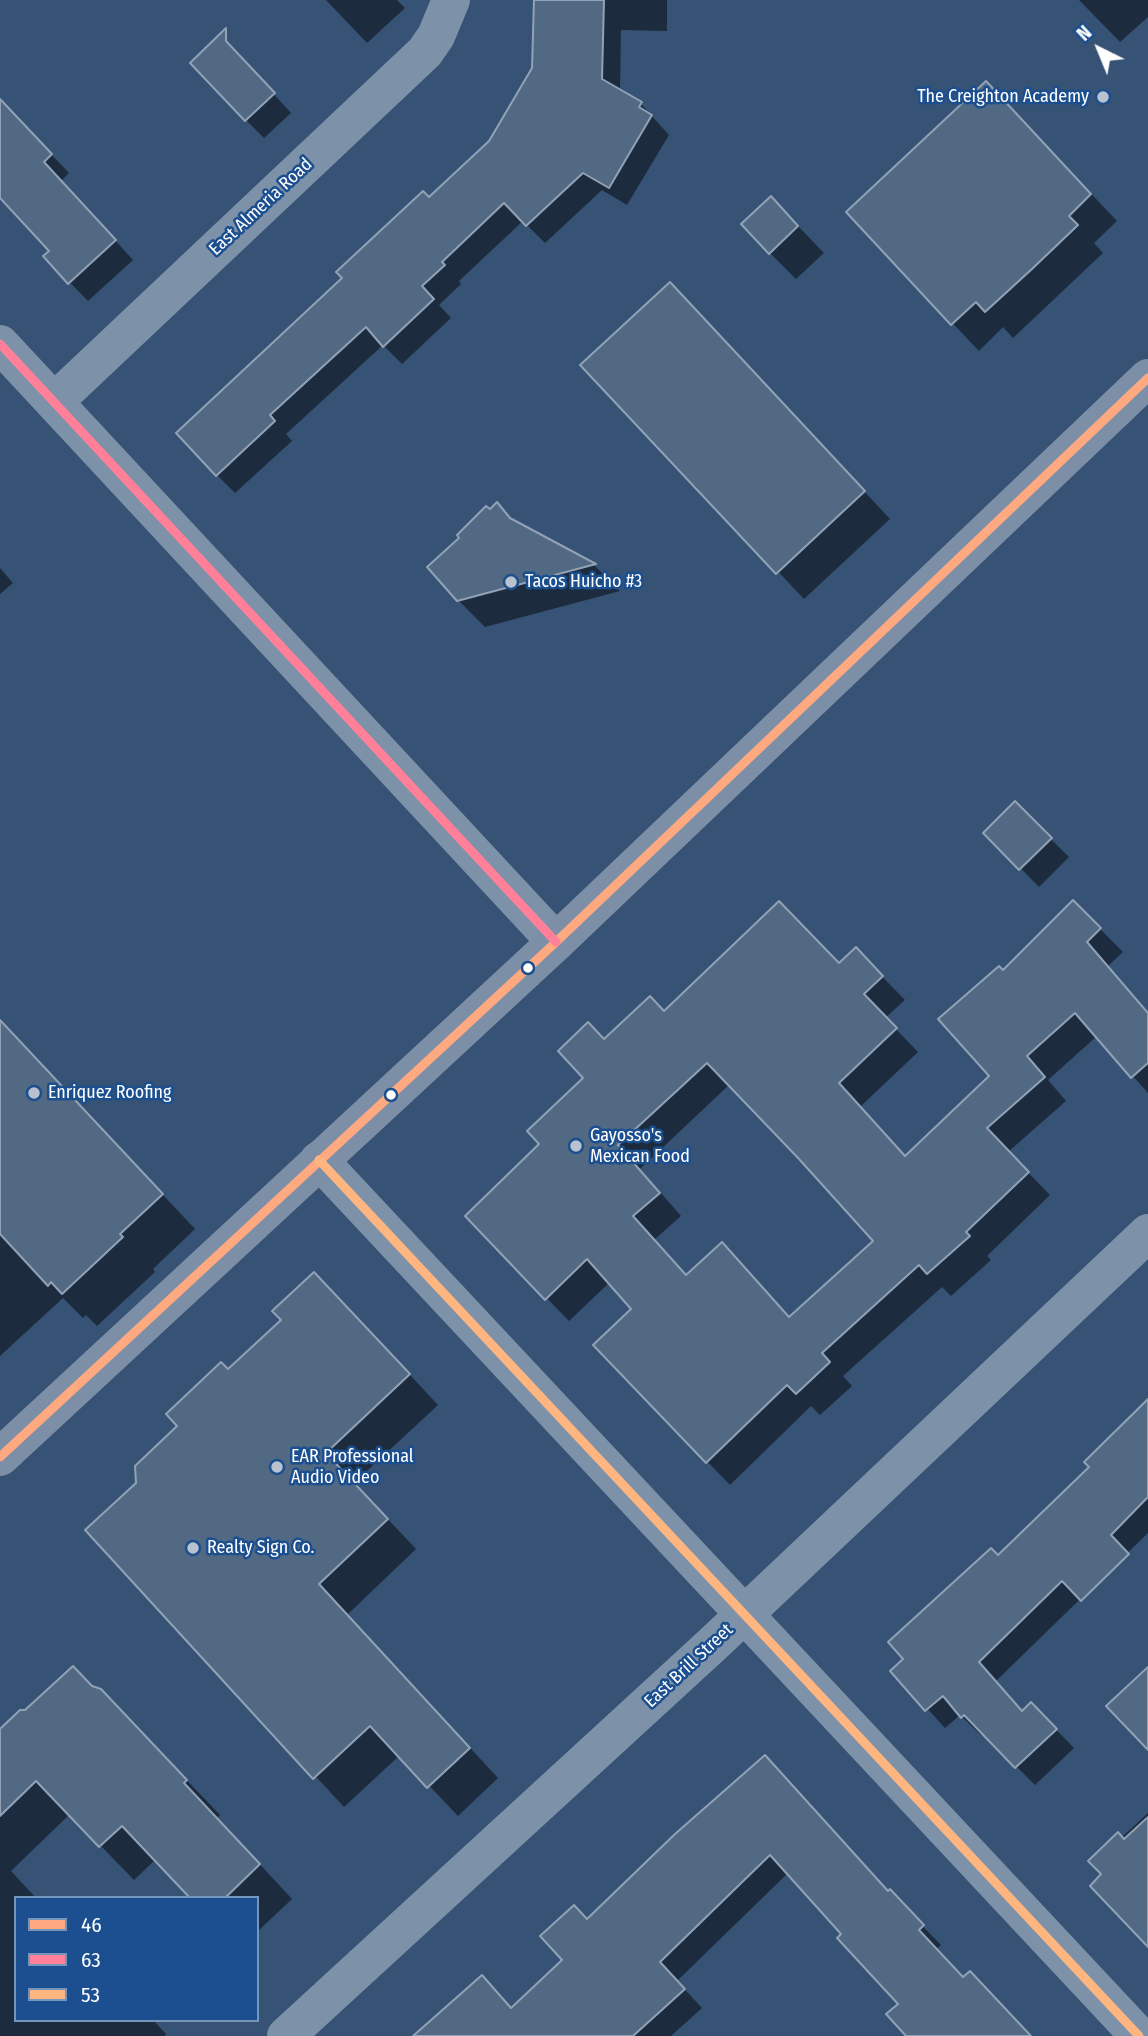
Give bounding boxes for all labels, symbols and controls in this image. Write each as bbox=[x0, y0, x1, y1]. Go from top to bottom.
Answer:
north arrow bbox=[1064, 14, 1134, 84]
text: N bbox=[1072, 21, 1096, 46]
place label: The Creighton Academy bbox=[917, 86, 1089, 108]
marker: The Creighton Academy bbox=[1095, 89, 1111, 105]
street label: East Almeria Road bbox=[205, 154, 317, 260]
place label: Tacos Huicho #3 bbox=[525, 571, 642, 593]
marker: Tacos Huicho #3 bbox=[503, 574, 519, 590]
unlabelled marker bbox=[521, 961, 535, 975]
place label: Enriquez Roofing bbox=[48, 1082, 172, 1104]
marker: Enriquez Roofing bbox=[26, 1085, 42, 1101]
unlabelled marker bbox=[384, 1088, 398, 1102]
place label: Gayosso's Mexican Food bbox=[590, 1125, 690, 1168]
marker: Gayosso's Mexican Food bbox=[568, 1138, 584, 1154]
place label: EAR Professional Audio Video bbox=[291, 1446, 414, 1488]
marker: EAR Professional Audio Video bbox=[269, 1459, 285, 1475]
place label: Realty Sign Co. bbox=[207, 1537, 314, 1559]
marker: Realty Sign Co. bbox=[185, 1540, 201, 1556]
street label: East Brill Street bbox=[640, 1619, 738, 1713]
legend bbox=[14, 1896, 259, 2022]
text: 46 bbox=[81, 1912, 102, 1938]
text: 63 bbox=[81, 1947, 101, 1973]
text: 53 bbox=[81, 1982, 100, 2008]

